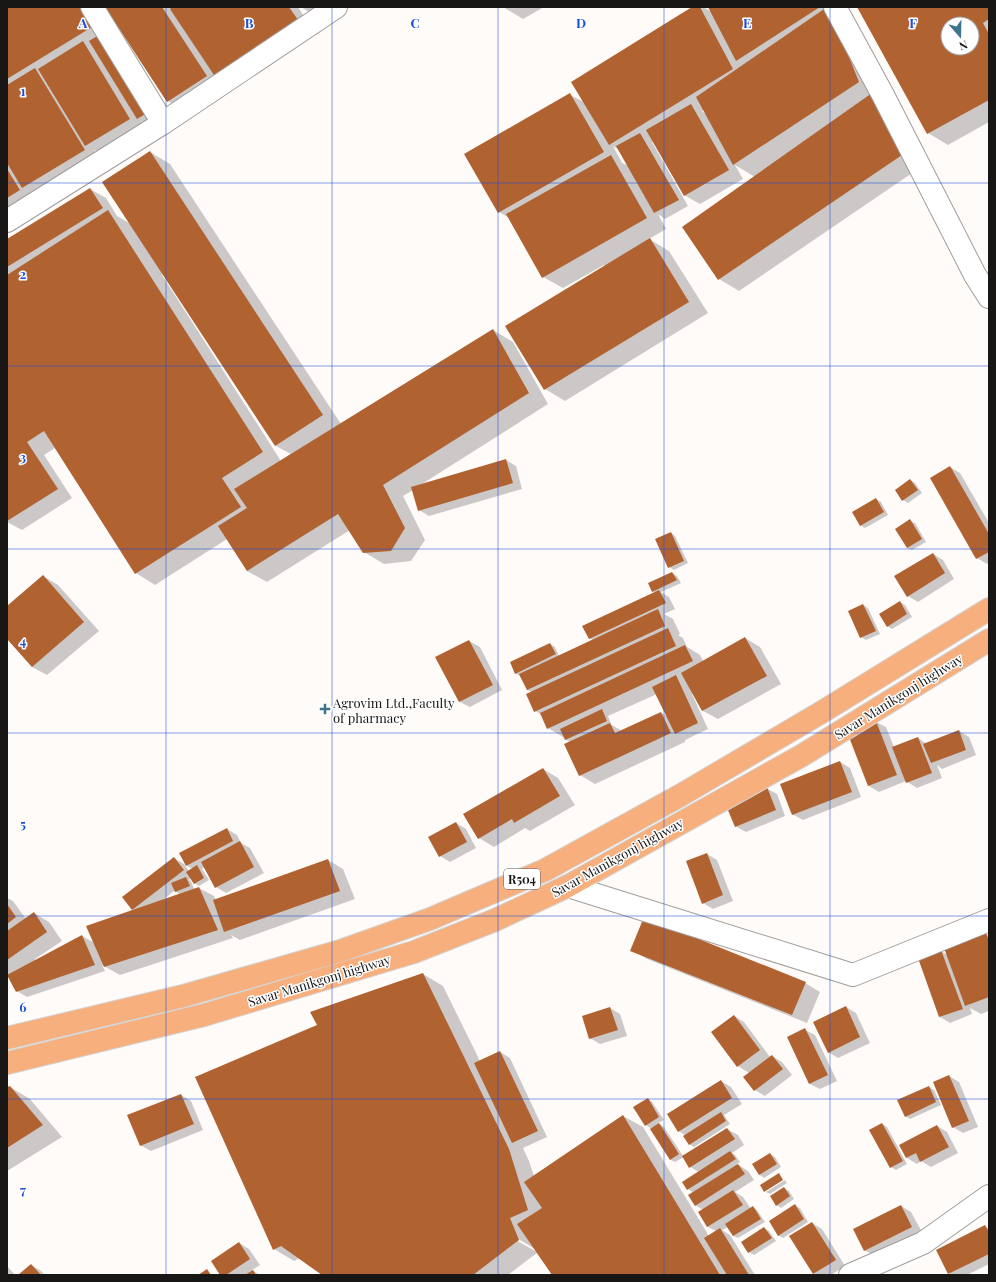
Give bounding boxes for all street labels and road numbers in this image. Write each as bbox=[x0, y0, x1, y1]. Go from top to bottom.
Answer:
street label: Savar Manikgonj highway bbox=[831, 649, 966, 742]
street label: Savar Manikgonj highway bbox=[548, 813, 686, 900]
road number: R504 bbox=[504, 869, 540, 889]
street label: Savar Manikgonj highway bbox=[246, 950, 393, 1010]

